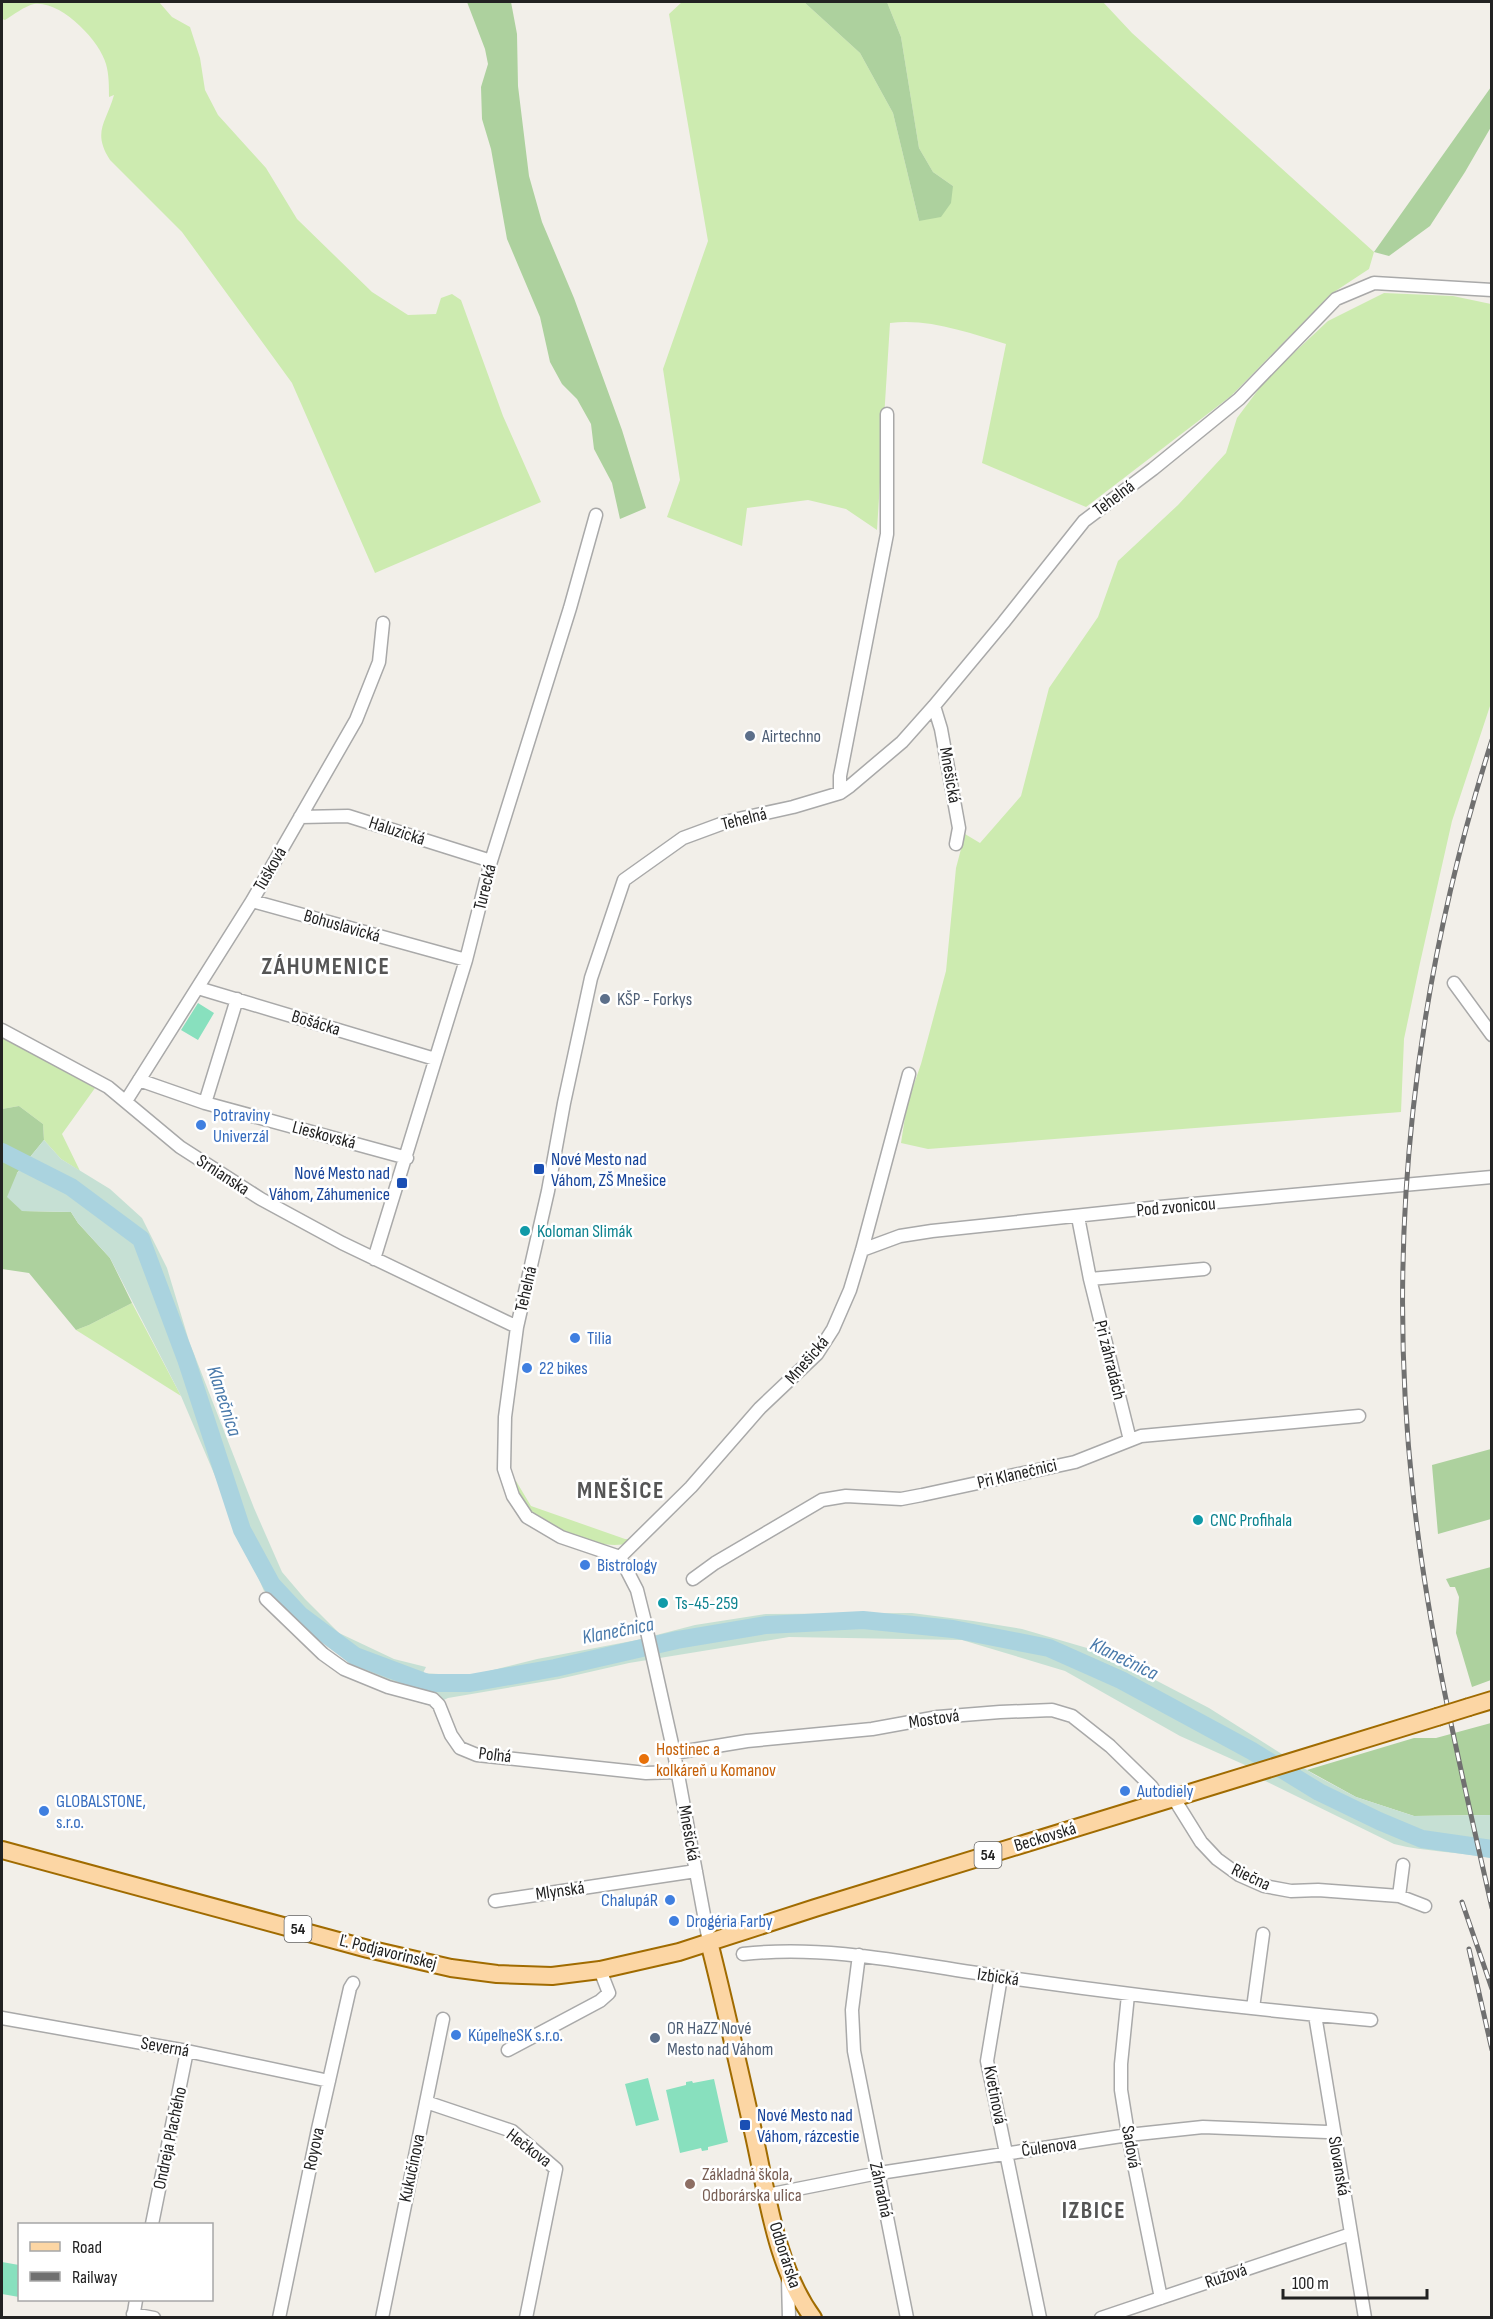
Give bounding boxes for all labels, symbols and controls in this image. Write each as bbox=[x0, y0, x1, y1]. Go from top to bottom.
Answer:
street label: Tehelná bbox=[1089, 476, 1139, 520]
place label: Airtechno bbox=[761, 726, 821, 747]
marker: Airtechno bbox=[743, 729, 757, 743]
street label: Mnešická bbox=[935, 745, 965, 805]
street label: Tehelná bbox=[719, 803, 769, 835]
street label: Haluzická bbox=[366, 812, 428, 850]
street label: Tušková bbox=[249, 843, 291, 895]
street label: Turecká bbox=[469, 862, 501, 912]
street label: Bohuslavická bbox=[301, 905, 383, 947]
district label: ZÁHUMENICE bbox=[262, 952, 390, 981]
place label: KŠP - Forkys bbox=[617, 989, 692, 1010]
marker: KŠP - Forkys bbox=[598, 992, 612, 1006]
street label: Bošácka bbox=[289, 1006, 343, 1040]
place label: Potraviny Univerzál bbox=[213, 1105, 270, 1147]
street label: Lieskovská bbox=[290, 1116, 358, 1154]
marker: Potraviny Univerzál bbox=[194, 1118, 208, 1132]
place label: Nové Mesto nad Váhom, ZŠ Mnešice bbox=[551, 1149, 666, 1191]
street label: Srnianska bbox=[193, 1150, 253, 1200]
marker: Nové Mesto nad Váhom, ZŠ Mnešice bbox=[532, 1162, 546, 1176]
place label: Nové Mesto nad Váhom, Záhumenice bbox=[269, 1163, 390, 1205]
marker: Nové Mesto nad Váhom, Záhumenice bbox=[395, 1176, 409, 1190]
street label: Pod zvonicou bbox=[1136, 1193, 1216, 1221]
place label: Koloman Slimák bbox=[537, 1221, 632, 1242]
marker: Koloman Slimák bbox=[518, 1224, 532, 1238]
street label: Tehelná bbox=[511, 1264, 541, 1314]
street label: Pri záhradách bbox=[1090, 1318, 1130, 1402]
place label: Tilia bbox=[587, 1328, 612, 1349]
marker: Tilia bbox=[568, 1331, 582, 1345]
street label: Mnešická bbox=[781, 1332, 833, 1388]
place label: 22 bikes bbox=[539, 1358, 588, 1379]
marker: 22 bikes bbox=[520, 1361, 534, 1375]
water label: Klanečnica bbox=[201, 1363, 247, 1439]
street label: Pri Klanečnici bbox=[975, 1455, 1059, 1493]
district label: MNEŠICE bbox=[577, 1476, 665, 1505]
place label: CNC Profihala bbox=[1210, 1510, 1292, 1531]
marker: CNC Profihala bbox=[1191, 1513, 1205, 1527]
place label: Bistrology bbox=[597, 1555, 657, 1576]
marker: Bistrology bbox=[578, 1558, 592, 1572]
place label: Ts-45-259 bbox=[675, 1593, 738, 1614]
marker: Ts-45-259 bbox=[656, 1596, 670, 1610]
water label: Klanečnica bbox=[580, 1612, 656, 1650]
water label: Klanečnica bbox=[1086, 1632, 1162, 1686]
street label: Mostová bbox=[907, 1705, 961, 1733]
place label: Hostinec a kolkáreň u Komanov bbox=[656, 1739, 776, 1781]
street label: Poľná bbox=[477, 1743, 513, 1767]
marker: Hostinec a kolkáreň u Komanov bbox=[637, 1752, 651, 1766]
place label: Autodiely bbox=[1136, 1781, 1193, 1802]
marker: Autodiely bbox=[1118, 1784, 1132, 1798]
place label: GLOBALSTONE, s.r.o. bbox=[56, 1791, 146, 1833]
street label: Mnešická bbox=[674, 1803, 704, 1863]
marker: GLOBALSTONE, s.r.o. bbox=[37, 1804, 51, 1818]
street label: Beckovská bbox=[1012, 1818, 1079, 1856]
road number: 54 bbox=[974, 1842, 1002, 1868]
street label: Riečna bbox=[1228, 1859, 1274, 1895]
street label: Mlynská bbox=[534, 1877, 586, 1905]
place label: ChalupáR bbox=[601, 1890, 658, 1911]
marker: ChalupáR bbox=[663, 1893, 677, 1907]
place label: Drogéria Farby bbox=[686, 1911, 773, 1932]
marker: Drogéria Farby bbox=[667, 1914, 681, 1928]
road number: 54 bbox=[284, 1916, 312, 1942]
street label: Ľ. Podjavorinskej bbox=[337, 1930, 439, 1974]
street label: Izbická bbox=[976, 1964, 1020, 1990]
place label: OR HaZZ Nové Mesto nad Váhom bbox=[667, 2018, 773, 2060]
place label: KúpeľneSK s.r.o. bbox=[468, 2025, 563, 2046]
marker: KúpeľneSK s.r.o. bbox=[449, 2028, 463, 2042]
marker: OR HaZZ Nové Mesto nad Váhom bbox=[648, 2031, 662, 2045]
street label: Severná bbox=[139, 2032, 191, 2062]
street label: Kvetinová bbox=[979, 2064, 1011, 2126]
street label: Ondreja Plachého bbox=[149, 2085, 191, 2191]
place label: Nové Mesto nad Váhom, rázcestie bbox=[757, 2105, 859, 2147]
marker: Nové Mesto nad Váhom, rázcestie bbox=[738, 2118, 752, 2132]
street label: Hečkova bbox=[502, 2124, 556, 2172]
street label: Sadová bbox=[1117, 2124, 1145, 2170]
street label: Royova bbox=[299, 2126, 329, 2172]
street label: Kukučínova bbox=[395, 2132, 429, 2204]
street label: Čulenova bbox=[1020, 2133, 1078, 2161]
street label: Slovanská bbox=[1323, 2135, 1355, 2197]
street label: Záhradná bbox=[865, 2161, 897, 2220]
place label: Základná škola, Odborárska ulica bbox=[702, 2164, 802, 2206]
marker: Základná škola, Odborárska ulica bbox=[683, 2177, 697, 2191]
district label: IZBICE bbox=[1062, 2196, 1126, 2225]
street label: Odborárska bbox=[764, 2219, 806, 2291]
legend bbox=[18, 2223, 213, 2301]
text: Road bbox=[72, 2237, 102, 2258]
street label: Ružová bbox=[1202, 2259, 1250, 2293]
scale bar bbox=[1283, 2262, 1427, 2300]
text: Railway bbox=[72, 2267, 117, 2288]
text: 100 m bbox=[1292, 2273, 1329, 2294]

